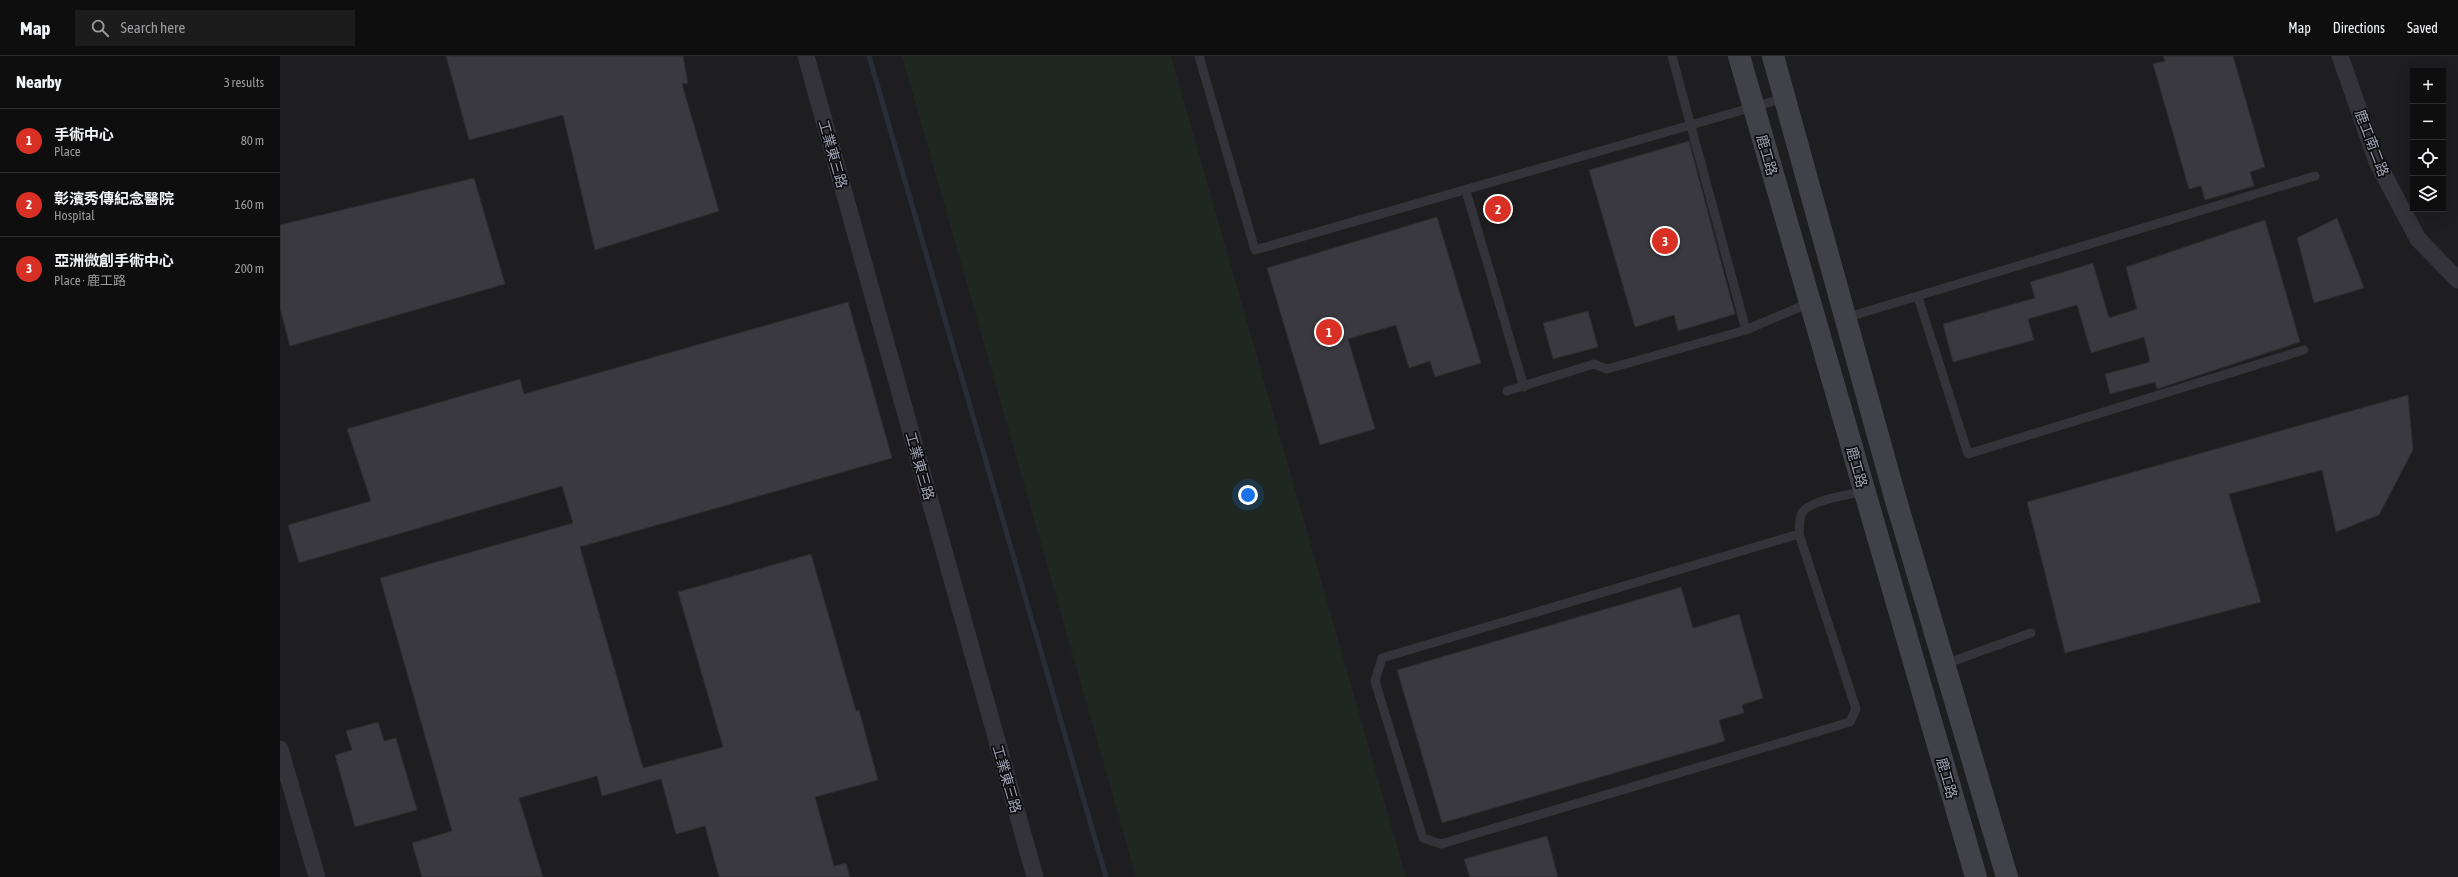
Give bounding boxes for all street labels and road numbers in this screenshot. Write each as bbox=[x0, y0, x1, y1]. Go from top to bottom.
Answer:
street label: 鹿工南二路 bbox=[2352, 107, 2392, 179]
street label: 工業東三路 bbox=[816, 118, 850, 190]
street label: 鹿工路 bbox=[1754, 133, 1780, 177]
street label: 工業東三路 bbox=[903, 430, 937, 502]
street label: 鹿工路 bbox=[1844, 445, 1870, 489]
street label: 工業東三路 bbox=[990, 743, 1024, 815]
street label: 鹿工路 bbox=[1934, 756, 1960, 800]

